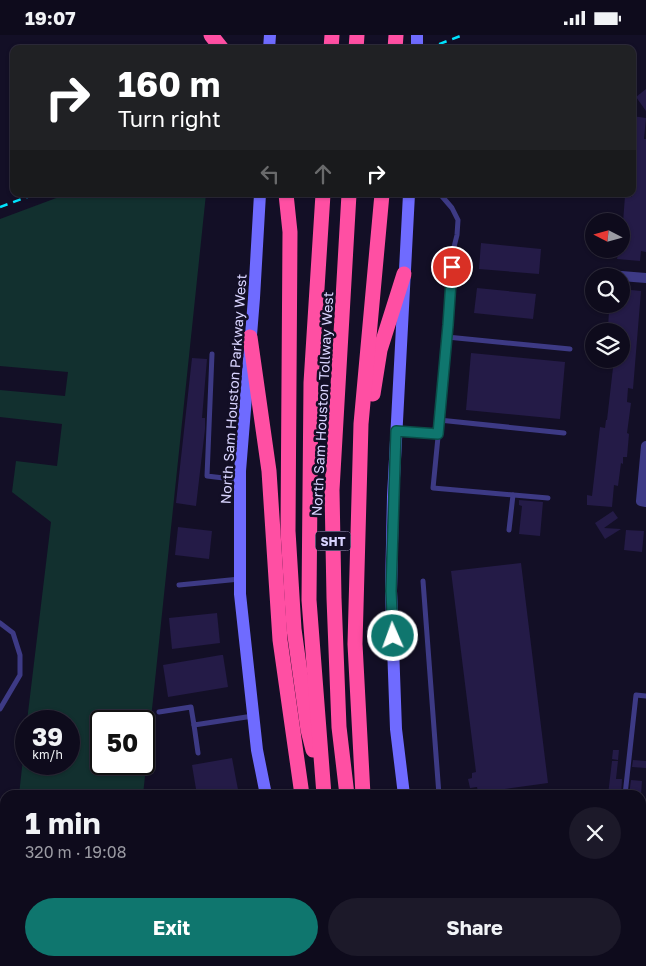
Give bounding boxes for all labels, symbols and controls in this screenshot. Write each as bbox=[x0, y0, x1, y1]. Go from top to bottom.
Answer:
text: 19:07 bbox=[25, 6, 76, 29]
text: 160 m bbox=[118, 63, 220, 105]
icon: right bbox=[35, 65, 100, 130]
text: Turn right bbox=[118, 105, 221, 132]
icon: left bbox=[256, 160, 284, 188]
icon: ahead bbox=[309, 160, 337, 188]
icon: right bbox=[362, 160, 390, 188]
north arrow bbox=[585, 213, 630, 257]
map controls bbox=[585, 213, 630, 368]
pin bbox=[431, 246, 473, 288]
icon: arrive bbox=[438, 253, 466, 281]
button: search bbox=[585, 268, 630, 313]
street label: North Sam Houston Parkway West bbox=[216, 273, 250, 505]
street label: North Sam Houston Tollway West bbox=[308, 291, 336, 517]
button: layers bbox=[585, 323, 630, 368]
road number: SHT bbox=[316, 531, 350, 551]
position arrow bbox=[366, 609, 418, 661]
speed limit sign: 50 bbox=[90, 710, 155, 775]
text: 39 bbox=[32, 721, 63, 752]
text: km/h bbox=[32, 747, 63, 762]
text: 1 min bbox=[25, 805, 101, 841]
button: close bbox=[569, 807, 621, 859]
text: 320 m · 19:08 bbox=[25, 842, 126, 862]
button: Exit bbox=[25, 898, 318, 956]
button: Share bbox=[328, 898, 621, 956]

